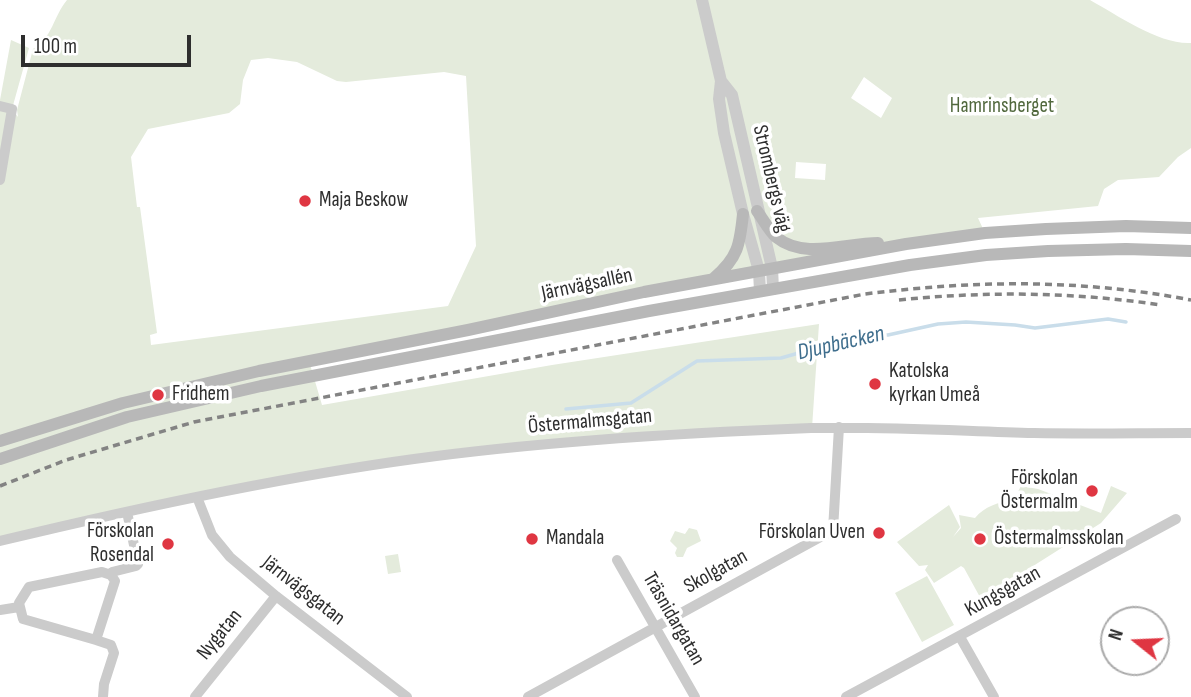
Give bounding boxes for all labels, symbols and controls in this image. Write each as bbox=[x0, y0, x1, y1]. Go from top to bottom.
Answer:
scale bar bbox=[24, 21, 194, 65]
text: 100 m bbox=[34, 34, 77, 59]
park label: Hamrinsberget bbox=[950, 94, 1054, 120]
street label: Strombergs väg bbox=[746, 123, 796, 235]
place label: Maja Beskow bbox=[319, 188, 408, 214]
marker: Maja Beskow bbox=[297, 193, 313, 209]
street label: Järnvägsallén bbox=[539, 263, 635, 307]
water label: Djupbäcken bbox=[795, 321, 887, 367]
place label: Katolska kyrkan Umeå bbox=[889, 359, 980, 409]
marker: Katolska kyrkan Umeå bbox=[867, 376, 883, 392]
place label: Fridhem bbox=[172, 382, 230, 408]
marker: Fridhem bbox=[150, 387, 166, 403]
street label: Östermalmsgatan bbox=[527, 404, 653, 440]
place label: Förskolan Östermalm bbox=[1000, 466, 1078, 516]
marker: Förskolan Östermalm bbox=[1084, 483, 1100, 499]
place label: Förskolan Rosendal bbox=[87, 519, 154, 569]
place label: Förskolan Uven bbox=[759, 520, 865, 546]
marker: Förskolan Uven bbox=[871, 525, 887, 541]
place label: Mandala bbox=[546, 526, 604, 552]
place label: Östermalmsskolan bbox=[994, 526, 1124, 552]
marker: Mandala bbox=[524, 531, 540, 547]
marker: Östermalmsskolan bbox=[972, 531, 988, 547]
marker: Förskolan Rosendal bbox=[160, 536, 176, 552]
street label: Skolgatan bbox=[680, 544, 752, 600]
street label: Järnvägsgatan bbox=[256, 551, 350, 631]
street label: Kungsgatan bbox=[961, 561, 1045, 623]
street label: Träsnidargatan bbox=[636, 568, 710, 670]
street label: Nygatan bbox=[192, 605, 248, 665]
north arrow bbox=[1100, 606, 1170, 676]
text: N bbox=[1104, 627, 1129, 643]

